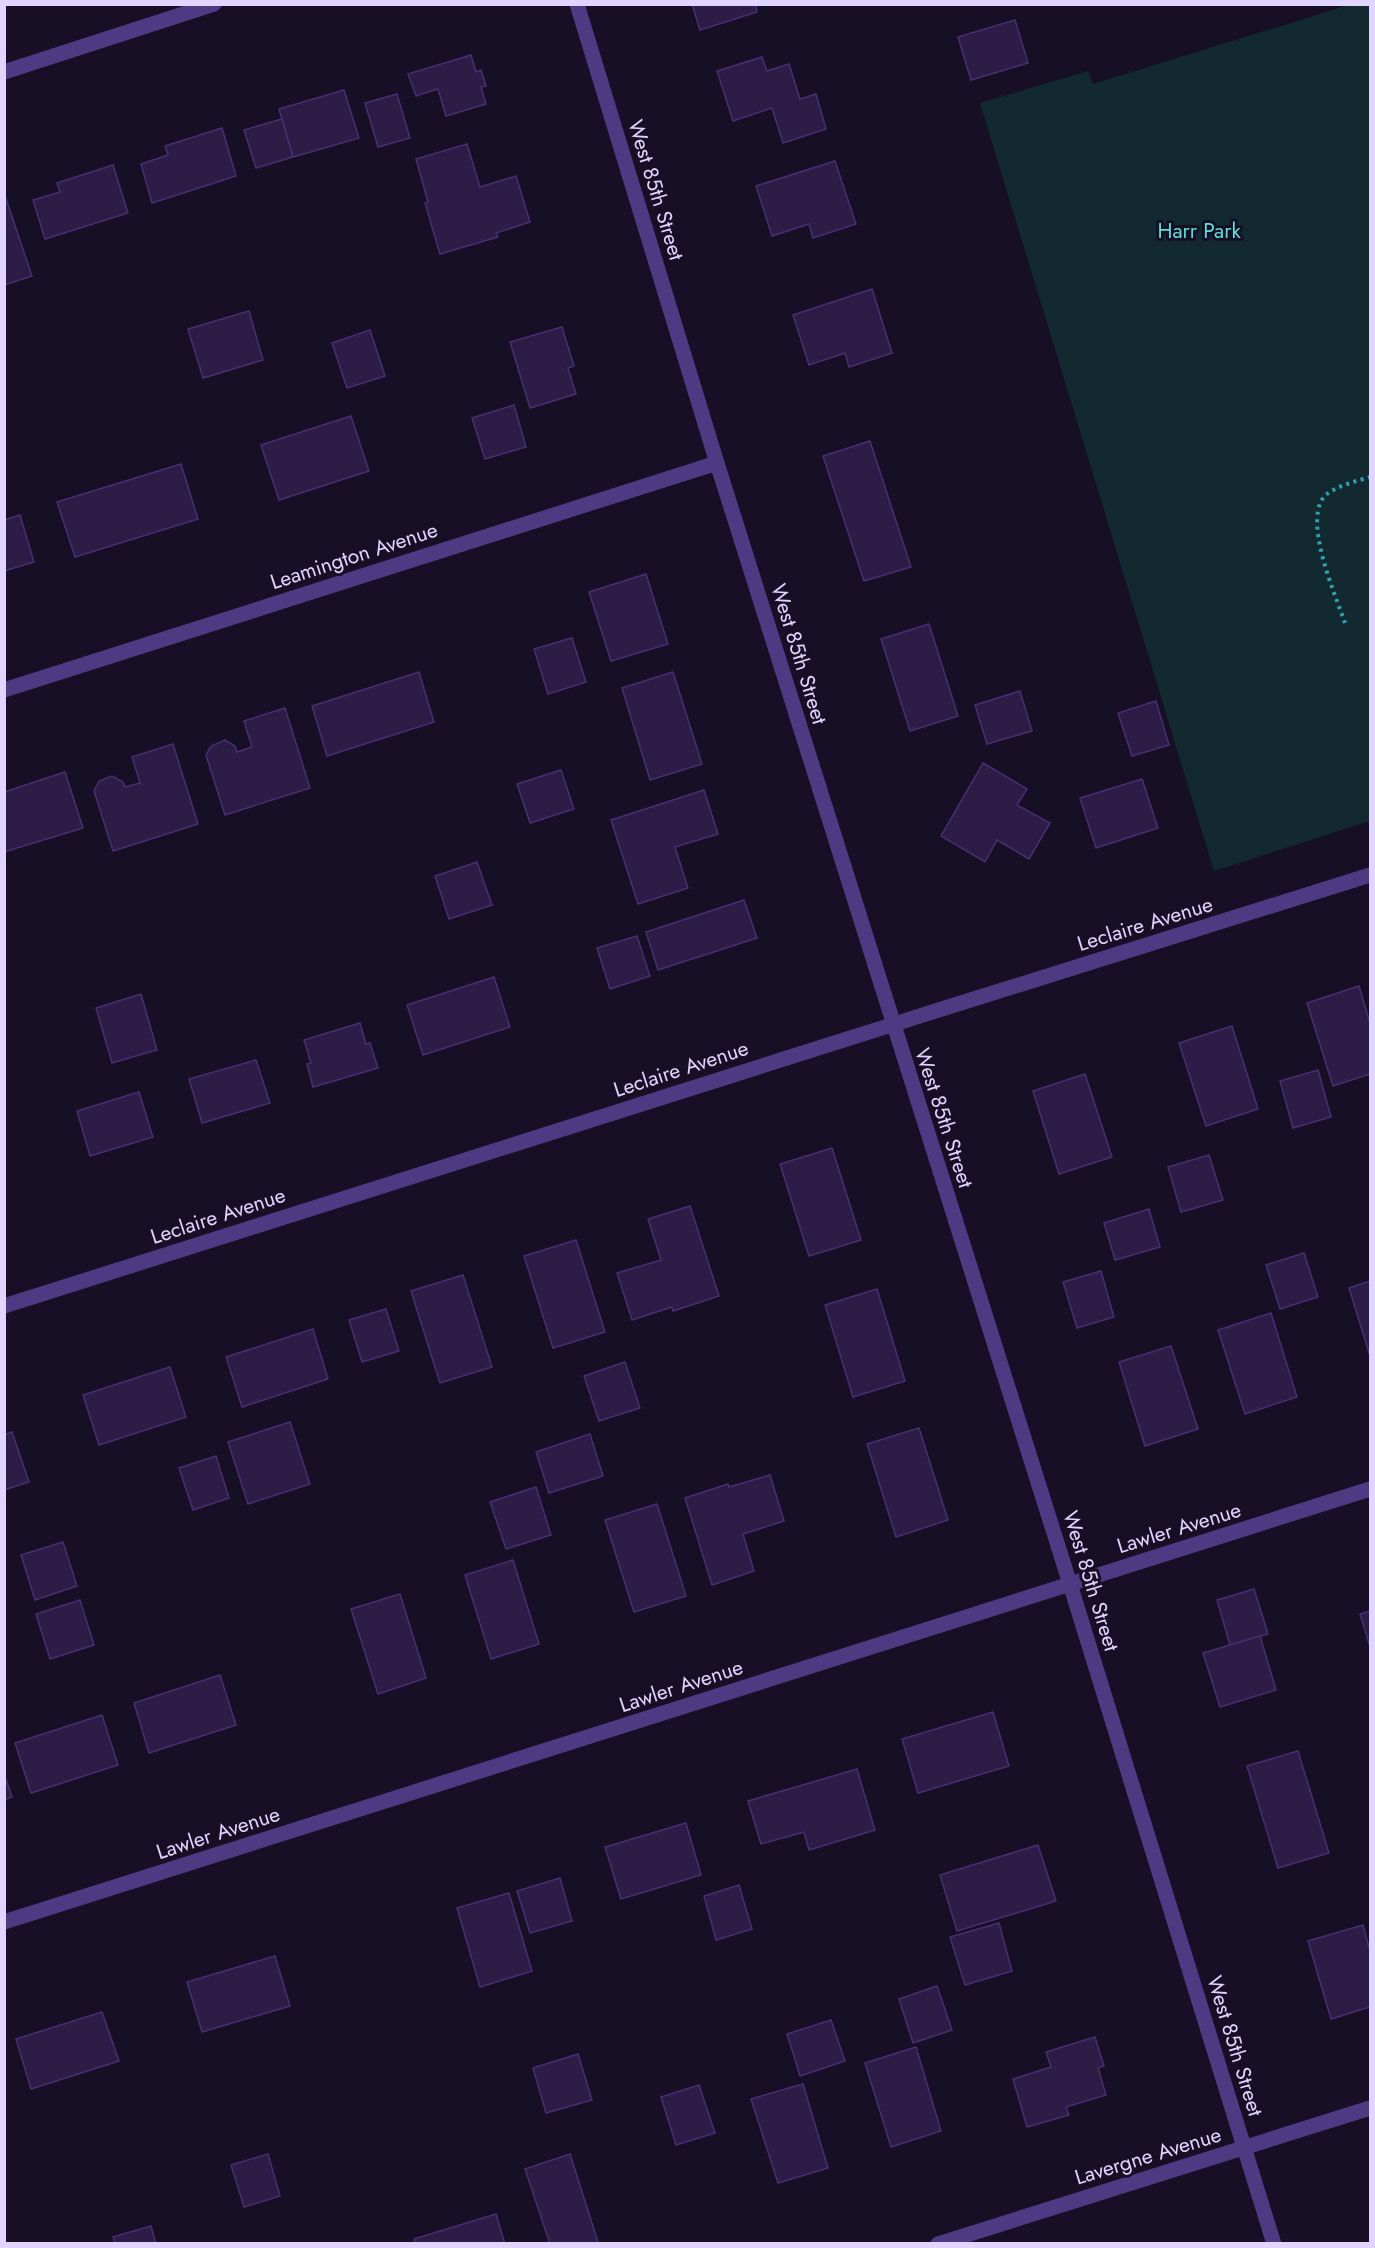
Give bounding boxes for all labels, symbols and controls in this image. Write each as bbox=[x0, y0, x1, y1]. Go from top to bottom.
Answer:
street label: West 85th Street bbox=[620, 116, 692, 264]
park label: Harr Park bbox=[1157, 216, 1241, 246]
street label: Leamington Avenue bbox=[266, 515, 442, 597]
street label: West 85th Street bbox=[763, 580, 835, 728]
street label: Leclaire Avenue bbox=[1074, 889, 1217, 959]
street label: Leclaire Avenue bbox=[610, 1033, 752, 1105]
street label: West 85th Street bbox=[907, 1044, 981, 1192]
street label: Leclaire Avenue bbox=[147, 1180, 289, 1252]
street label: Lawler Avenue bbox=[1113, 1495, 1245, 1561]
street label: West 85th Street bbox=[1055, 1507, 1127, 1655]
street label: Lawler Avenue bbox=[615, 1652, 747, 1720]
street label: Lawler Avenue bbox=[152, 1799, 284, 1867]
street label: West 85th Street bbox=[1199, 1972, 1271, 2120]
street label: Lavergne Avenue bbox=[1071, 2119, 1225, 2193]

